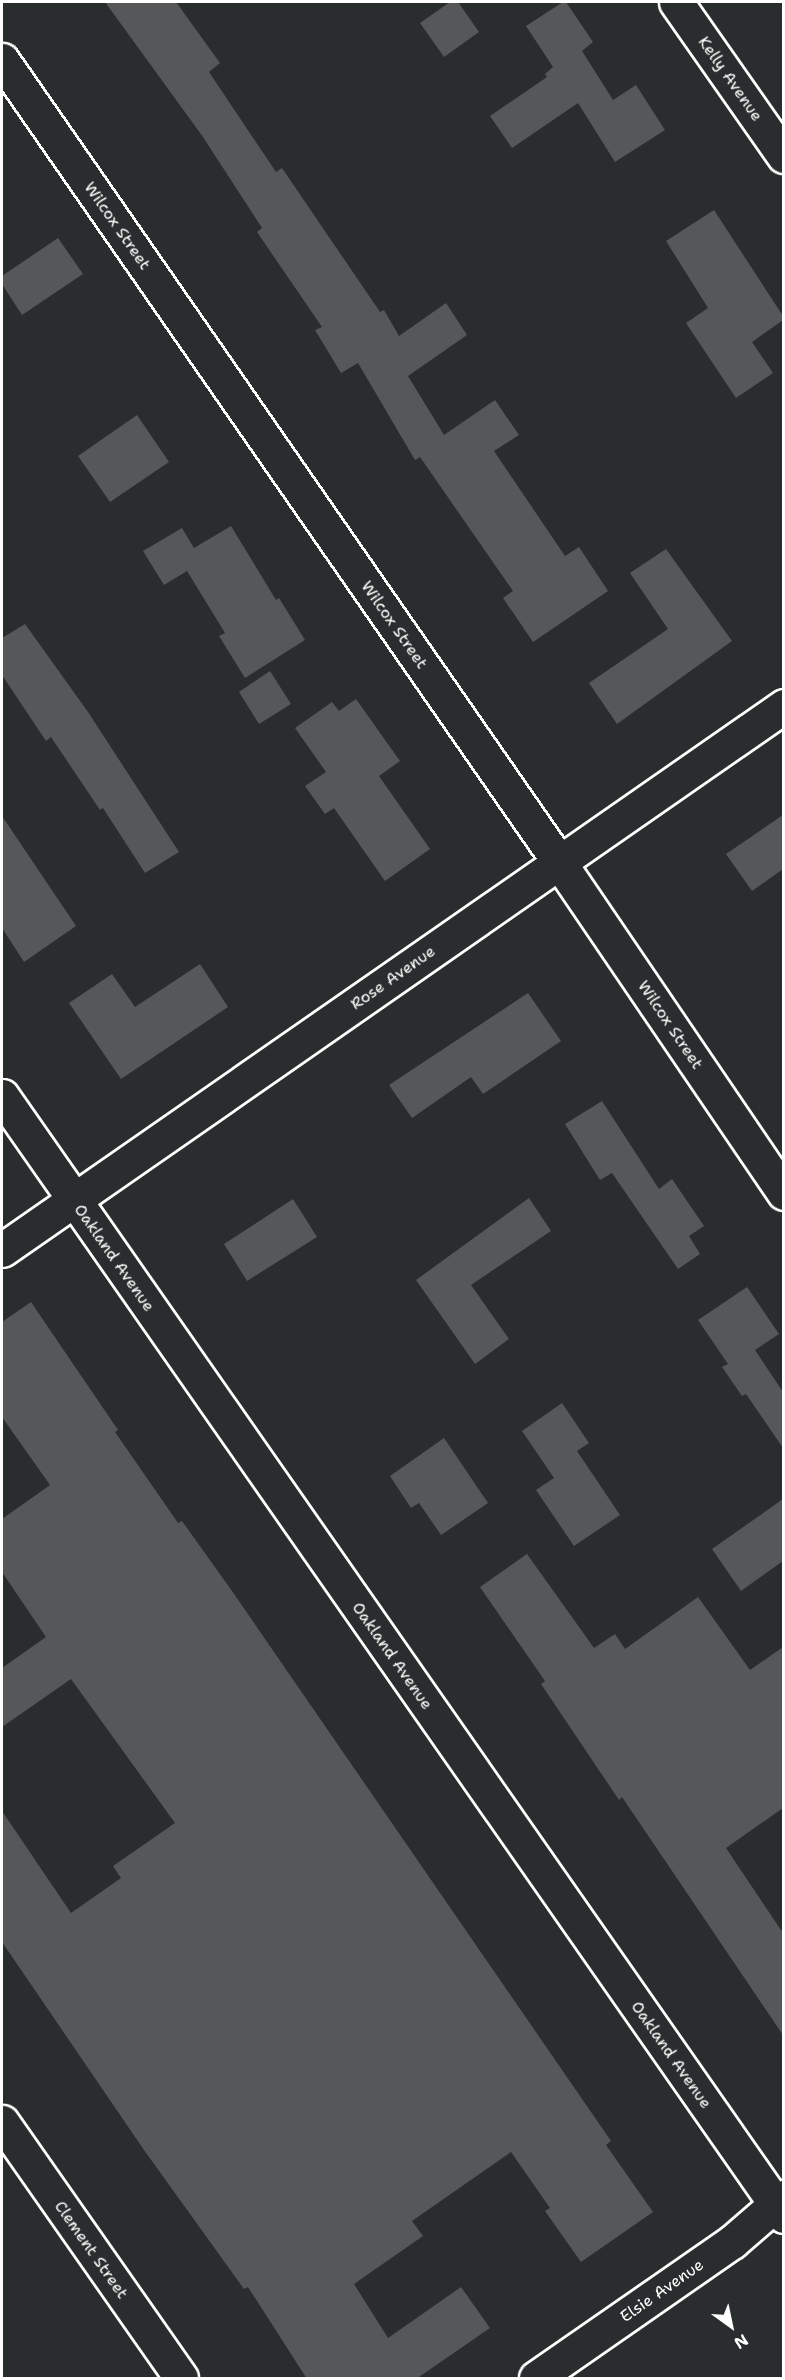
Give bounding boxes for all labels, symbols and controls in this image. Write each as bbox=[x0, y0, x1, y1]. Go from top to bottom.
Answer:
street label: Kelly Avenue bbox=[694, 33, 766, 125]
street label: Wilcox Street bbox=[80, 178, 154, 274]
street label: Wilcox Street bbox=[357, 577, 431, 673]
street label: Rose Avenue bbox=[347, 942, 439, 1014]
street label: Wilcox Street bbox=[633, 977, 707, 1073]
street label: Oakland Avenue bbox=[70, 1201, 158, 1315]
street label: Oakland Avenue bbox=[348, 1599, 436, 1713]
street label: Oakland Avenue bbox=[627, 1998, 715, 2112]
street label: Clement Street bbox=[50, 2197, 132, 2303]
street label: Elsie Avenue bbox=[617, 2255, 707, 2327]
north arrow bbox=[701, 2296, 761, 2356]
text: N bbox=[730, 2329, 752, 2354]

